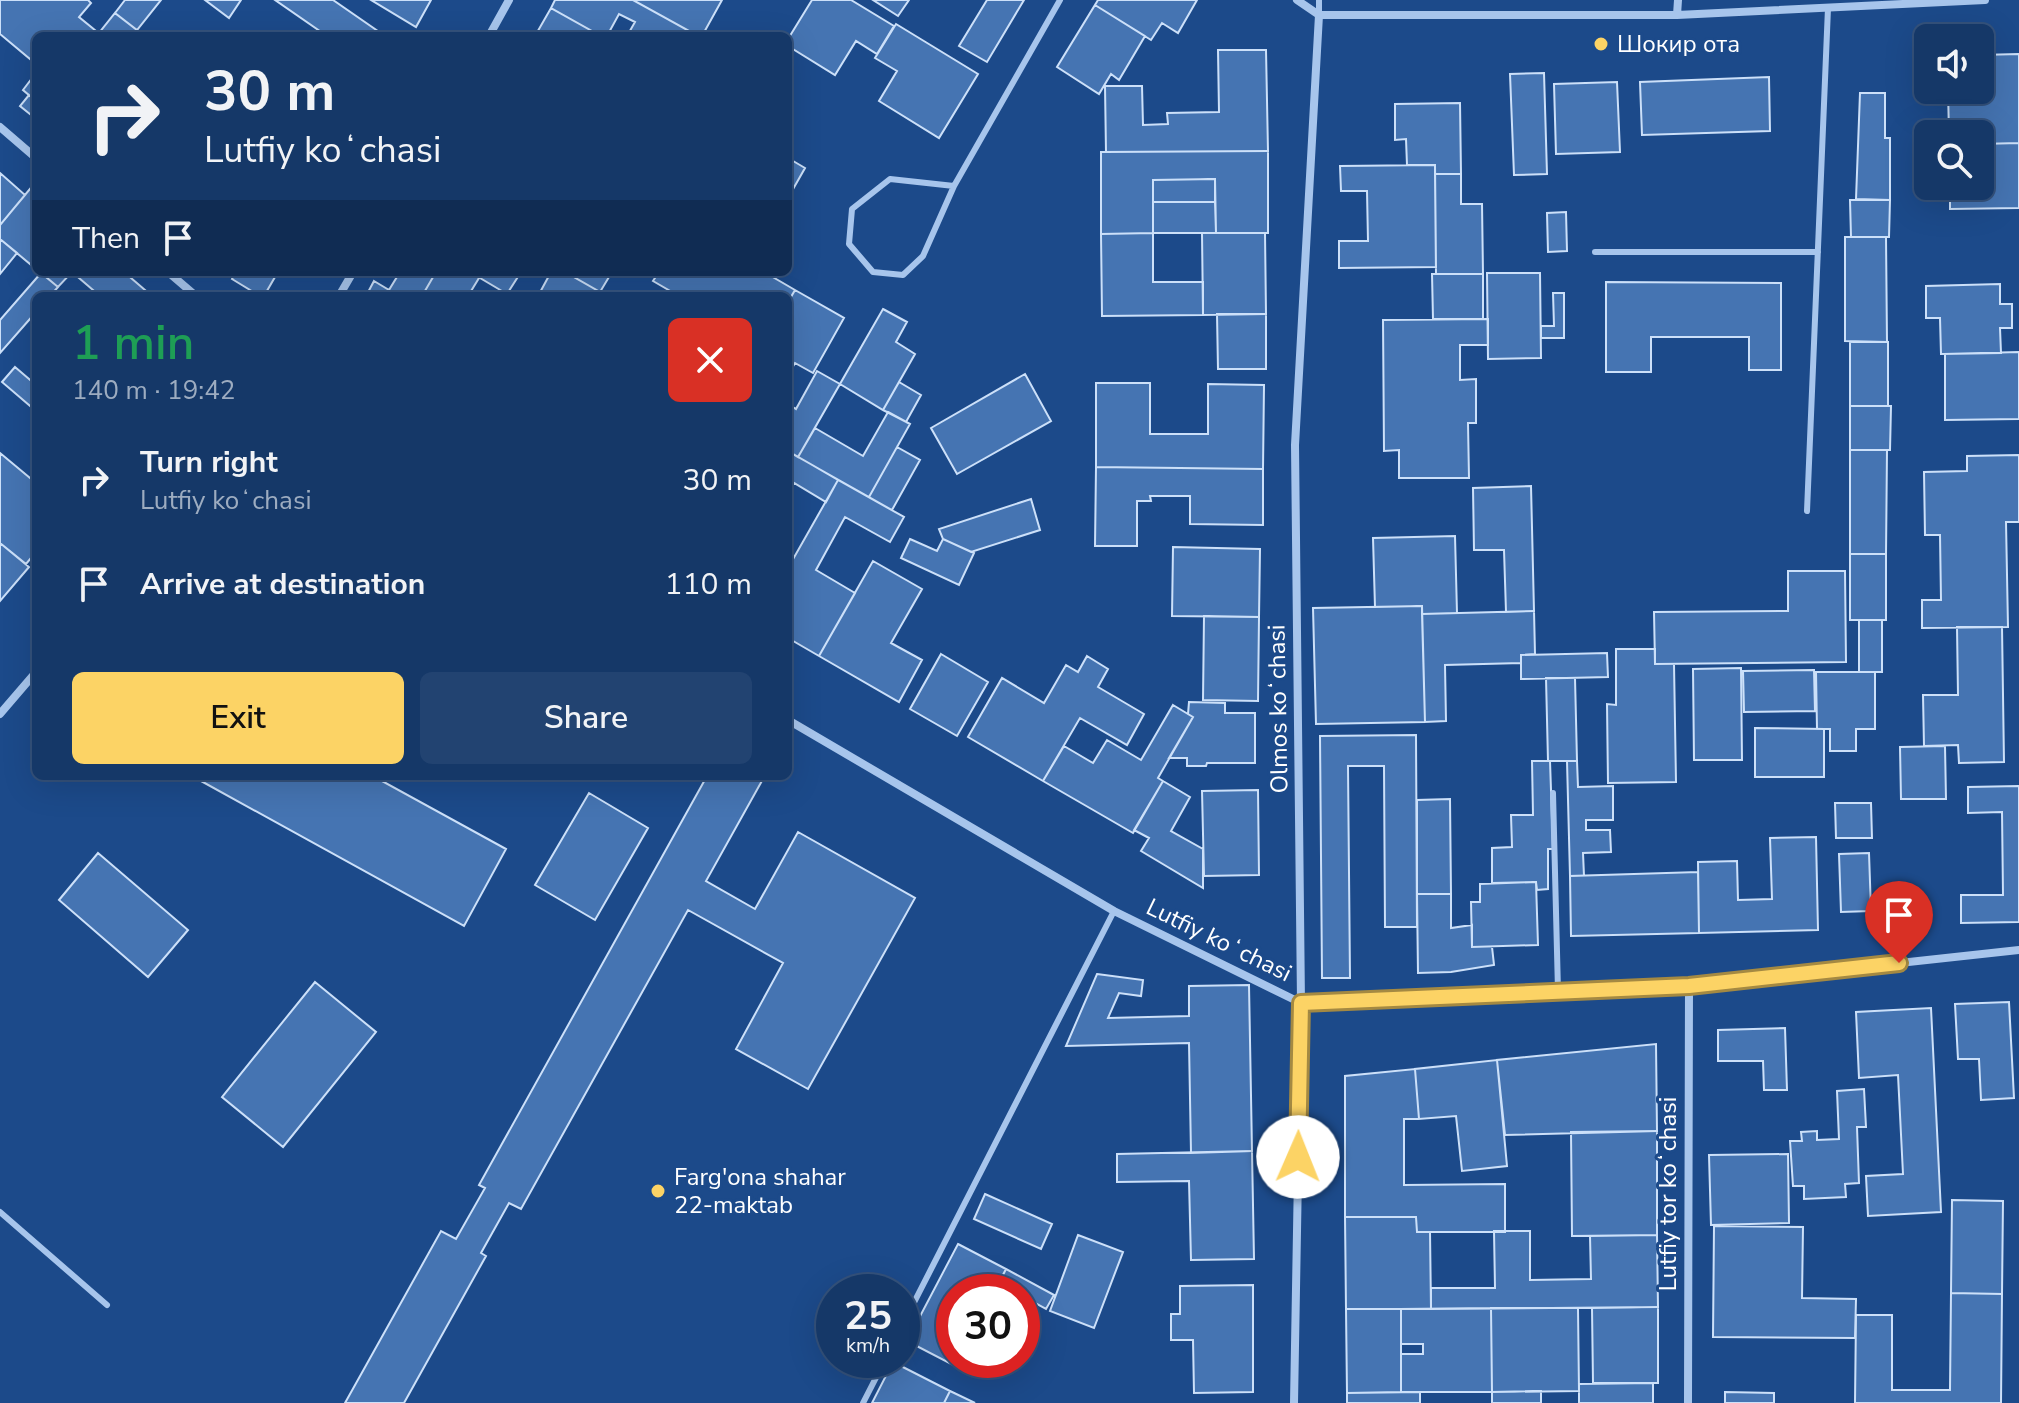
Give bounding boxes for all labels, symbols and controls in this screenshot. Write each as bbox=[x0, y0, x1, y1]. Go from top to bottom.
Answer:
map controls bbox=[1914, 24, 1994, 200]
button: sound bbox=[1914, 24, 1994, 104]
place label: Шокир ота bbox=[1617, 28, 1740, 60]
marker: Шокир ота bbox=[1592, 35, 1610, 53]
text: 30 m bbox=[204, 53, 335, 130]
icon: right bbox=[72, 64, 176, 168]
button: search bbox=[1914, 120, 1994, 200]
text: Lutfiy koʻchasi bbox=[204, 126, 441, 175]
icon: arrive bbox=[156, 216, 200, 260]
text: Then bbox=[72, 218, 140, 259]
text: 1 min bbox=[72, 310, 194, 376]
button: close bbox=[668, 318, 752, 402]
text: 140 m · 19:42 bbox=[72, 373, 235, 408]
text: Turn right bbox=[140, 442, 278, 483]
icon: right bbox=[72, 458, 116, 502]
text: 30 m bbox=[683, 460, 752, 501]
text: Lutfiy koʻchasi bbox=[140, 483, 311, 518]
icon: arrive bbox=[72, 562, 116, 606]
text: Arrive at destination bbox=[140, 564, 425, 605]
text: 110 m bbox=[665, 564, 752, 605]
street label: Olmos koʻchasi bbox=[1261, 624, 1295, 794]
button: Exit bbox=[72, 672, 404, 764]
button: Share bbox=[420, 672, 752, 764]
pin bbox=[1865, 881, 1933, 963]
street label: Lutfiy koʻchasi bbox=[1141, 891, 1297, 989]
icon: arrive bbox=[1877, 893, 1921, 937]
street label: Lutfiy tor koʻchasi bbox=[1652, 1097, 1684, 1291]
position arrow bbox=[1256, 1115, 1340, 1199]
place label: Farg'ona shahar 22-maktab bbox=[674, 1161, 846, 1221]
marker: Farg'ona shahar 22-maktab bbox=[649, 1182, 667, 1200]
speed limit sign: 30 bbox=[936, 1274, 1040, 1378]
text: 25 bbox=[844, 1289, 892, 1343]
text: km/h bbox=[846, 1332, 890, 1359]

